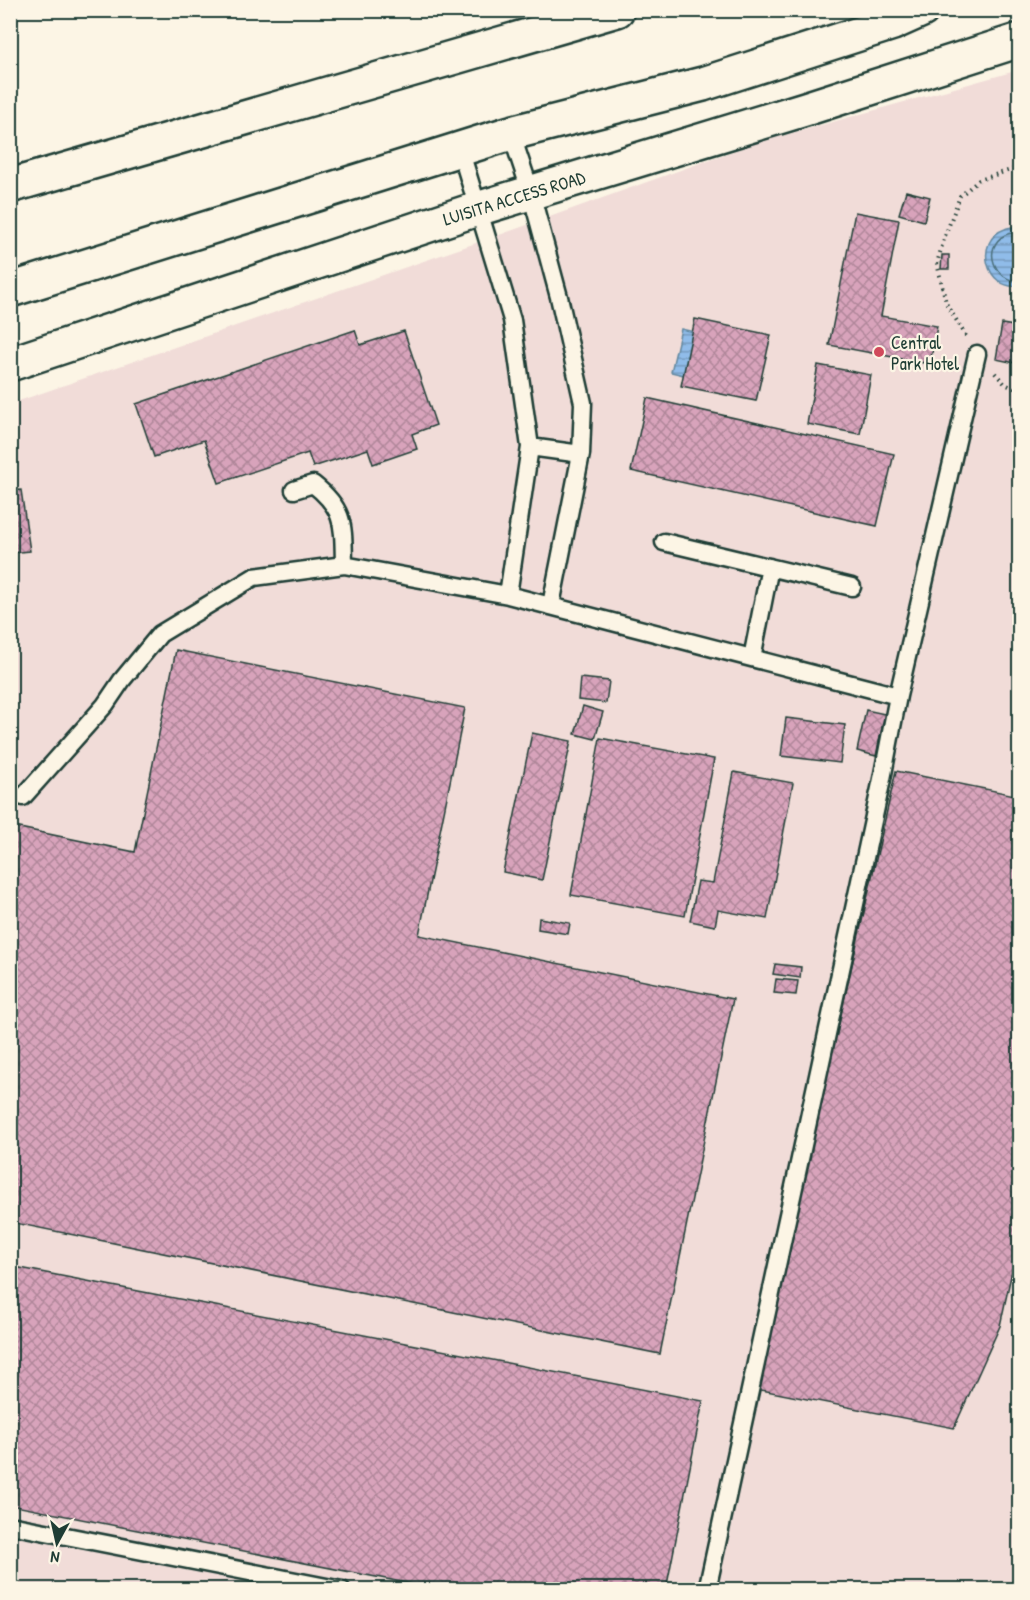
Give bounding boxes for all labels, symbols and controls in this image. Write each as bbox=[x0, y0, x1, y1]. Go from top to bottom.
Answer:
street label: LUISITA ACCESS ROAD bbox=[440, 164, 589, 231]
place label: Central Park Hotel bbox=[891, 330, 959, 376]
marker: Central Park Hotel bbox=[872, 345, 886, 359]
north arrow bbox=[27, 1513, 87, 1573]
text: N bbox=[49, 1546, 61, 1569]

